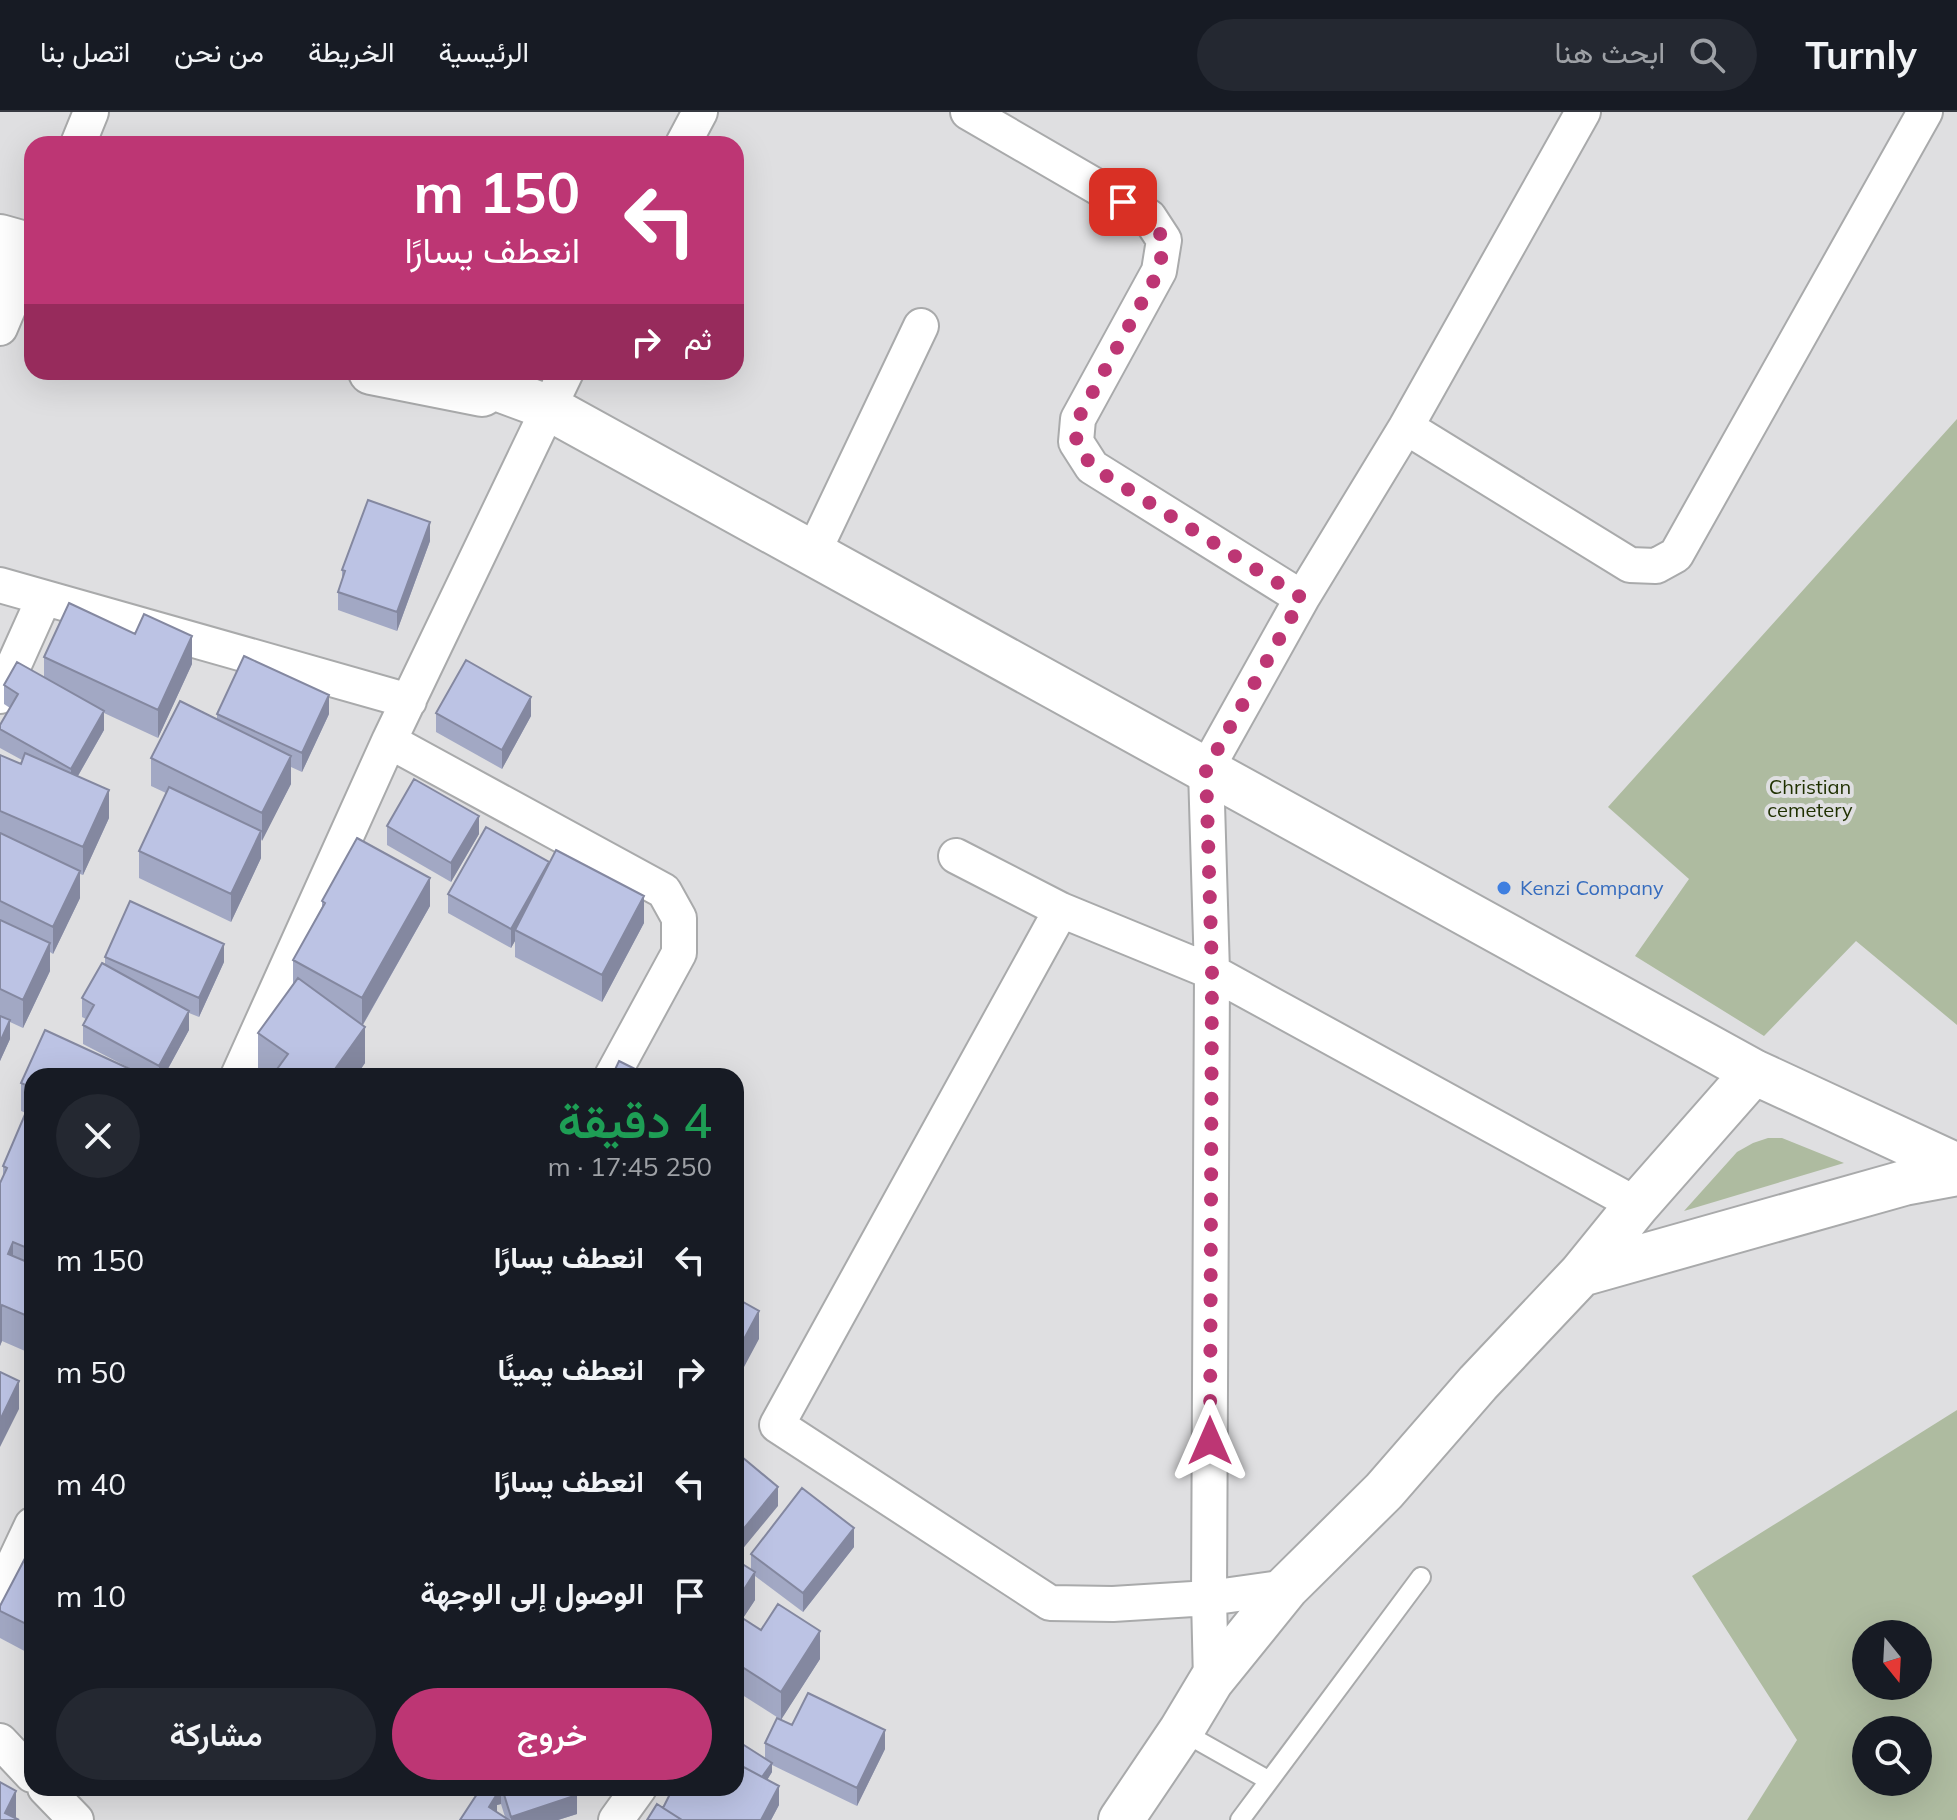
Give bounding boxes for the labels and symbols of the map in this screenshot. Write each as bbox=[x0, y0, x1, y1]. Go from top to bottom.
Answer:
pin bbox=[1089, 168, 1157, 236]
park label: Christian cemetery bbox=[1767, 774, 1853, 822]
place label: Kenzi Company bbox=[1520, 875, 1664, 900]
marker: Kenzi Company bbox=[1495, 879, 1513, 897]
position arrow bbox=[1168, 1399, 1252, 1483]
north arrow bbox=[1852, 1620, 1932, 1700]

